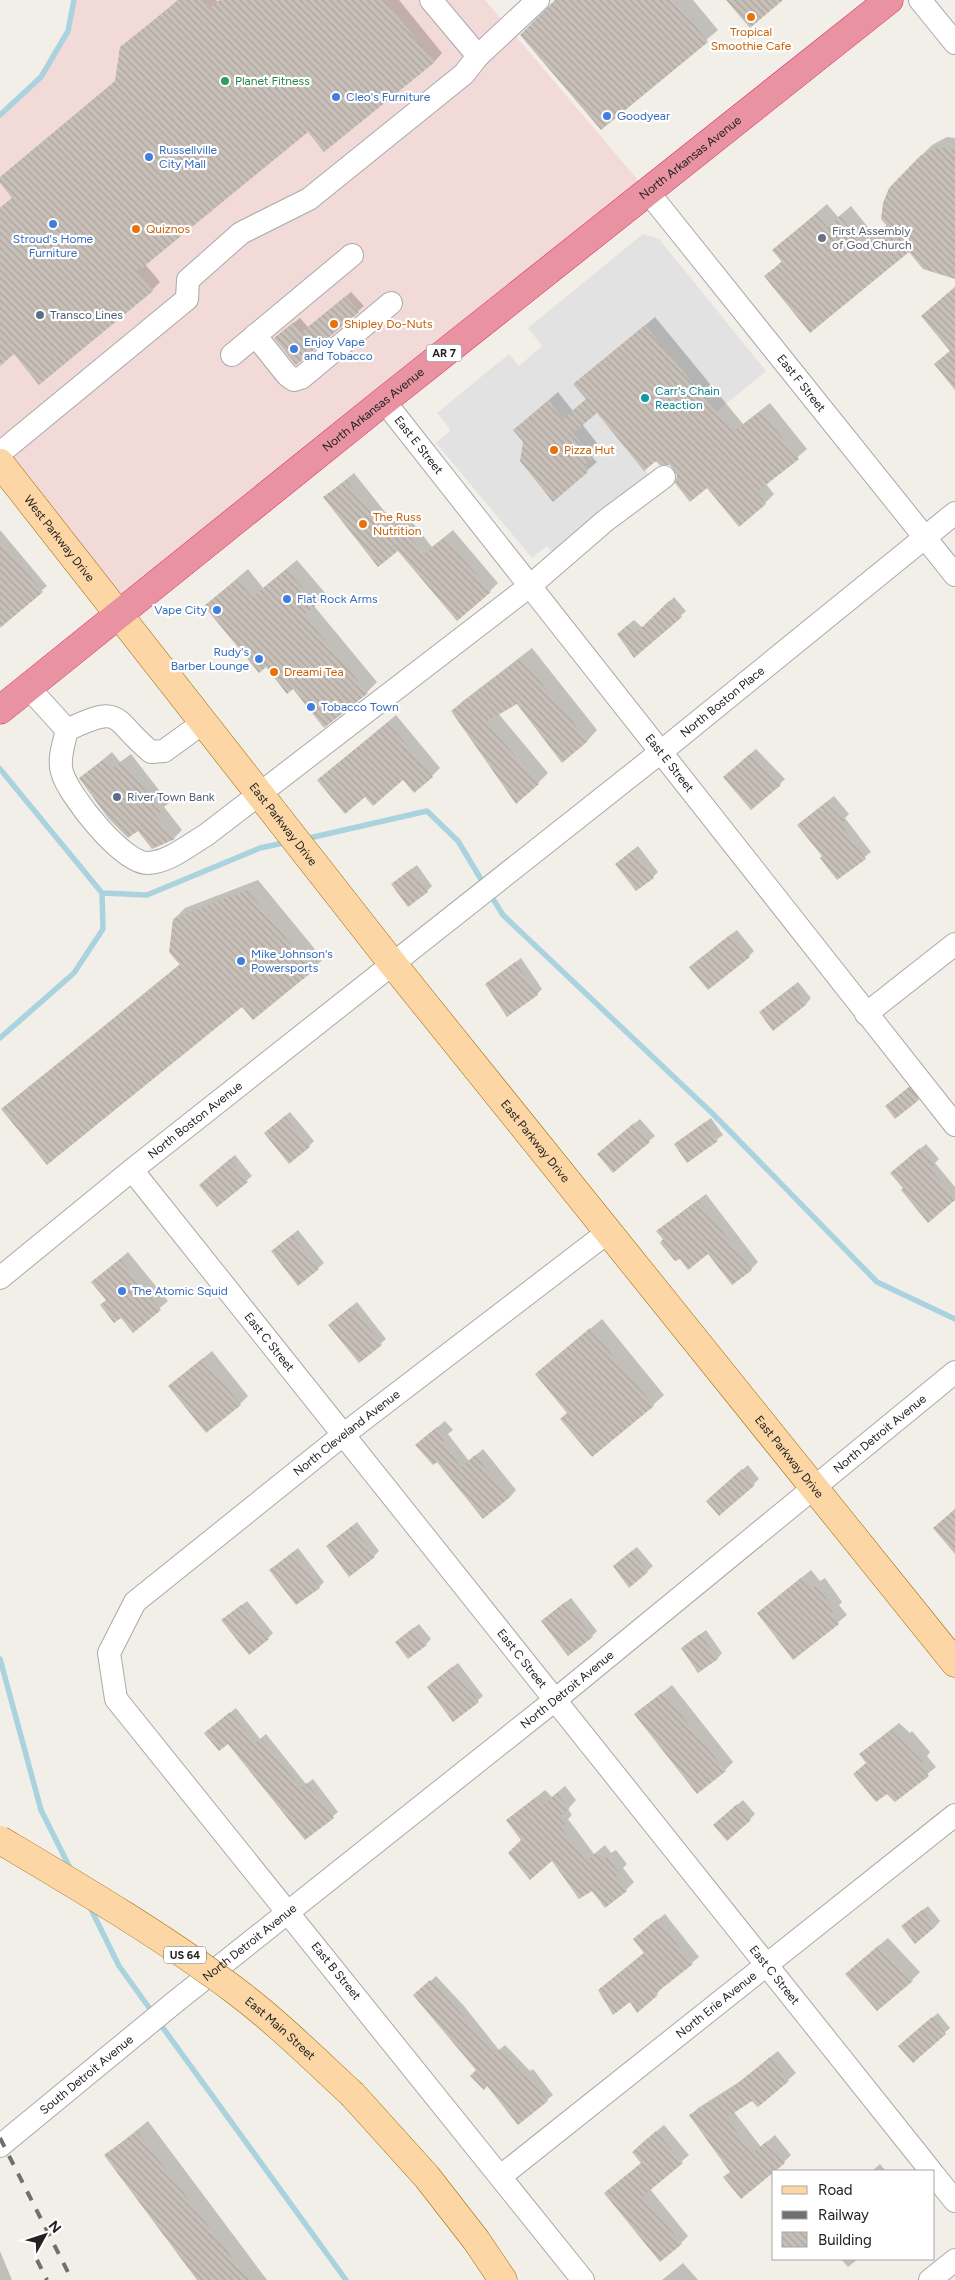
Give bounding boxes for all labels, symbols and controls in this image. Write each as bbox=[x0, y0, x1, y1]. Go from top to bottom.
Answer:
marker: Tropical Smoothie Cafe bbox=[745, 11, 757, 23]
place label: Tropical Smoothie Cafe bbox=[711, 25, 792, 53]
place label: Planet Fitness bbox=[235, 74, 310, 88]
marker: Planet Fitness bbox=[219, 75, 231, 87]
place label: Cleo's Furniture bbox=[346, 90, 431, 104]
marker: Cleo's Furniture bbox=[330, 91, 342, 103]
place label: Goodyear bbox=[617, 109, 670, 123]
marker: Goodyear bbox=[601, 110, 613, 122]
street label: North Arkansas Avenue bbox=[637, 113, 744, 202]
place label: Russellville City Mall bbox=[159, 143, 218, 171]
marker: Russellville City Mall bbox=[143, 151, 155, 163]
marker: Stroud's Home Furniture bbox=[47, 218, 59, 230]
place label: Quiznos bbox=[146, 222, 190, 236]
marker: Quiznos bbox=[130, 223, 142, 235]
place label: First Assembly of God Church bbox=[832, 224, 912, 252]
place label: Stroud's Home Furniture bbox=[13, 232, 94, 260]
marker: First Assembly of God Church bbox=[816, 232, 828, 244]
place label: Transco Lines bbox=[50, 308, 123, 322]
marker: Transco Lines bbox=[34, 309, 46, 321]
place label: Shipley Do-Nuts bbox=[344, 317, 433, 331]
marker: Shipley Do-Nuts bbox=[328, 318, 340, 330]
place label: Enjoy Vape and Tobacco bbox=[304, 335, 373, 363]
marker: Enjoy Vape and Tobacco bbox=[288, 343, 300, 355]
road number: AR 7 bbox=[426, 344, 462, 362]
street label: East F Street bbox=[774, 352, 829, 415]
street label: North Arkansas Avenue bbox=[320, 365, 427, 455]
place label: Carr's Chain Reaction bbox=[655, 384, 720, 412]
marker: Carr's Chain Reaction bbox=[639, 392, 651, 404]
street label: East E Street bbox=[391, 413, 446, 477]
place label: Pizza Hut bbox=[564, 443, 615, 457]
marker: Pizza Hut bbox=[548, 444, 560, 456]
street label: West Parkway Drive bbox=[21, 493, 98, 585]
place label: The Russ Nutrition bbox=[373, 510, 422, 538]
marker: The Russ Nutrition bbox=[357, 518, 369, 530]
place label: Flat Rock Arms bbox=[297, 592, 378, 606]
marker: Flat Rock Arms bbox=[281, 593, 293, 605]
place label: Vape City bbox=[154, 603, 208, 617]
marker: Vape City bbox=[211, 604, 223, 616]
place label: Rudy's Barber Lounge bbox=[171, 645, 249, 673]
marker: Rudy's Barber Lounge bbox=[253, 653, 265, 665]
street label: North Boston Place bbox=[677, 663, 768, 740]
place label: Dreami Tea bbox=[284, 665, 344, 679]
marker: Dreami Tea bbox=[268, 666, 280, 678]
place label: Tobacco Town bbox=[321, 700, 399, 714]
marker: Tobacco Town bbox=[305, 701, 317, 713]
street label: East E Street bbox=[642, 731, 697, 795]
street label: East Parkway Drive bbox=[246, 780, 320, 869]
place label: River Town Bank bbox=[127, 790, 215, 804]
marker: River Town Bank bbox=[111, 791, 123, 803]
place label: Mike Johnson's Powersports bbox=[251, 947, 333, 975]
marker: Mike Johnson's Powersports bbox=[235, 955, 247, 967]
street label: North Boston Avenue bbox=[145, 1078, 245, 1162]
street label: East Parkway Drive bbox=[498, 1097, 573, 1185]
place label: The Atomic Squid bbox=[132, 1284, 228, 1298]
marker: The Atomic Squid bbox=[116, 1285, 128, 1297]
street label: East C Street bbox=[241, 1310, 297, 1375]
street label: North Cleveland Avenue bbox=[291, 1387, 403, 1479]
street label: North Detroit Avenue bbox=[831, 1391, 929, 1476]
street label: East Parkway Drive bbox=[752, 1413, 827, 1501]
street label: East C Street bbox=[494, 1626, 550, 1691]
street label: North Detroit Avenue bbox=[518, 1647, 617, 1732]
street label: North Detroit Avenue bbox=[200, 1901, 300, 1984]
street label: East B Street bbox=[308, 1939, 364, 2003]
street label: East C Street bbox=[747, 1943, 803, 2008]
road number: US 64 bbox=[164, 1946, 206, 1964]
street label: North Erie Avenue bbox=[673, 1968, 760, 2041]
street label: East Main Street bbox=[242, 1994, 318, 2063]
street label: South Detroit Avenue bbox=[37, 2032, 136, 2117]
legend bbox=[772, 2170, 935, 2260]
text: Road bbox=[818, 2181, 853, 2199]
text: Railway bbox=[818, 2206, 869, 2224]
north arrow bbox=[20, 2210, 70, 2260]
text: N bbox=[45, 2217, 65, 2237]
text: Building bbox=[818, 2231, 872, 2249]

